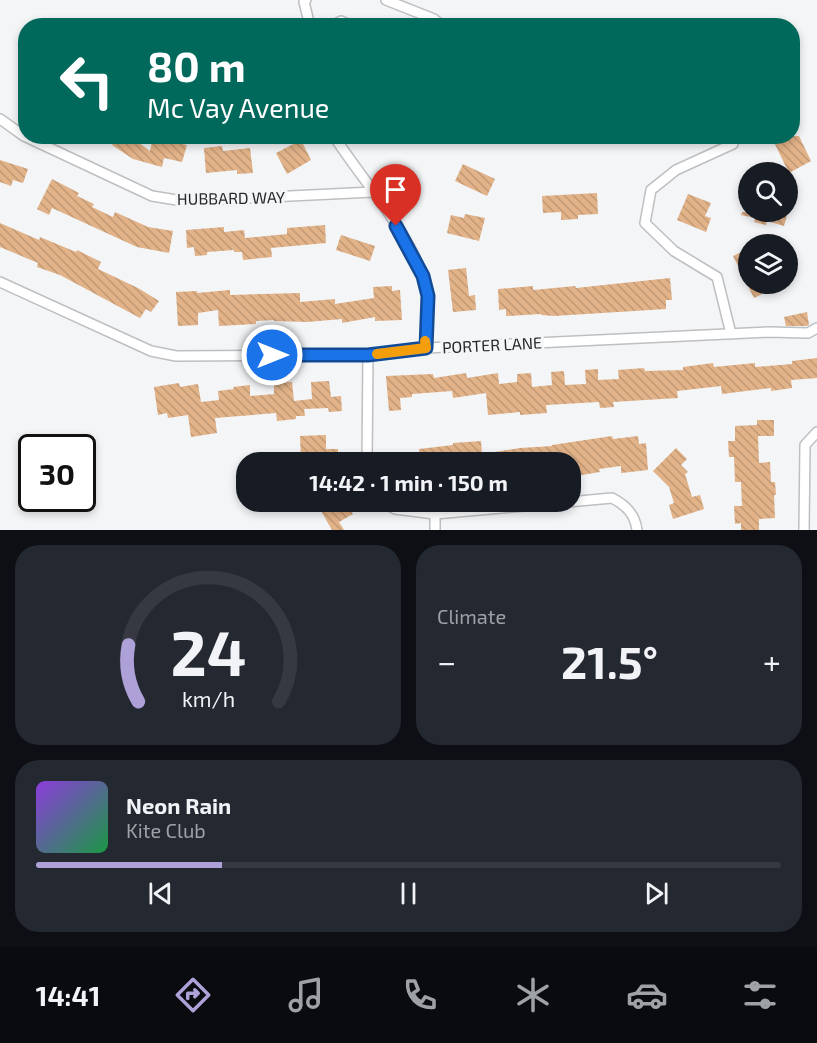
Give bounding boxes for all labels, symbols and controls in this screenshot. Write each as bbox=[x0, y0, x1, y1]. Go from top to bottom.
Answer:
text: 80 m bbox=[147, 40, 246, 90]
icon: left bbox=[48, 42, 126, 120]
text: Mc Vay Avenue bbox=[147, 91, 329, 123]
map controls bbox=[738, 162, 798, 294]
button: search bbox=[738, 162, 798, 222]
pin bbox=[370, 164, 421, 226]
icon: arrive bbox=[379, 173, 412, 206]
street label: HUBBARD WAY bbox=[177, 187, 285, 208]
button: layers bbox=[738, 234, 798, 294]
position arrow bbox=[240, 323, 304, 387]
street label: PORTER LANE bbox=[442, 332, 542, 357]
speed limit sign: 30 bbox=[18, 434, 96, 512]
text: 14:42 · 1 min · 150 m bbox=[309, 469, 508, 495]
text: Climate bbox=[437, 604, 506, 628]
text: 24 bbox=[170, 614, 246, 689]
text: 21.5° bbox=[561, 634, 658, 688]
text: − bbox=[437, 641, 456, 681]
text: + bbox=[763, 641, 781, 681]
text: km/h bbox=[181, 686, 235, 711]
text: Neon Rain bbox=[126, 792, 231, 818]
text: Kite Club bbox=[126, 818, 206, 842]
icon: previous bbox=[144, 877, 177, 910]
icon: pause bbox=[392, 877, 425, 910]
icon: next bbox=[640, 877, 673, 910]
icon: directions bbox=[172, 974, 214, 1016]
icon: music bbox=[285, 974, 327, 1016]
icon: phone bbox=[399, 974, 441, 1016]
icon: climate bbox=[512, 974, 554, 1016]
icon: car bbox=[626, 974, 668, 1016]
icon: filters bbox=[739, 974, 781, 1016]
text: 14:41 bbox=[36, 979, 100, 1011]

